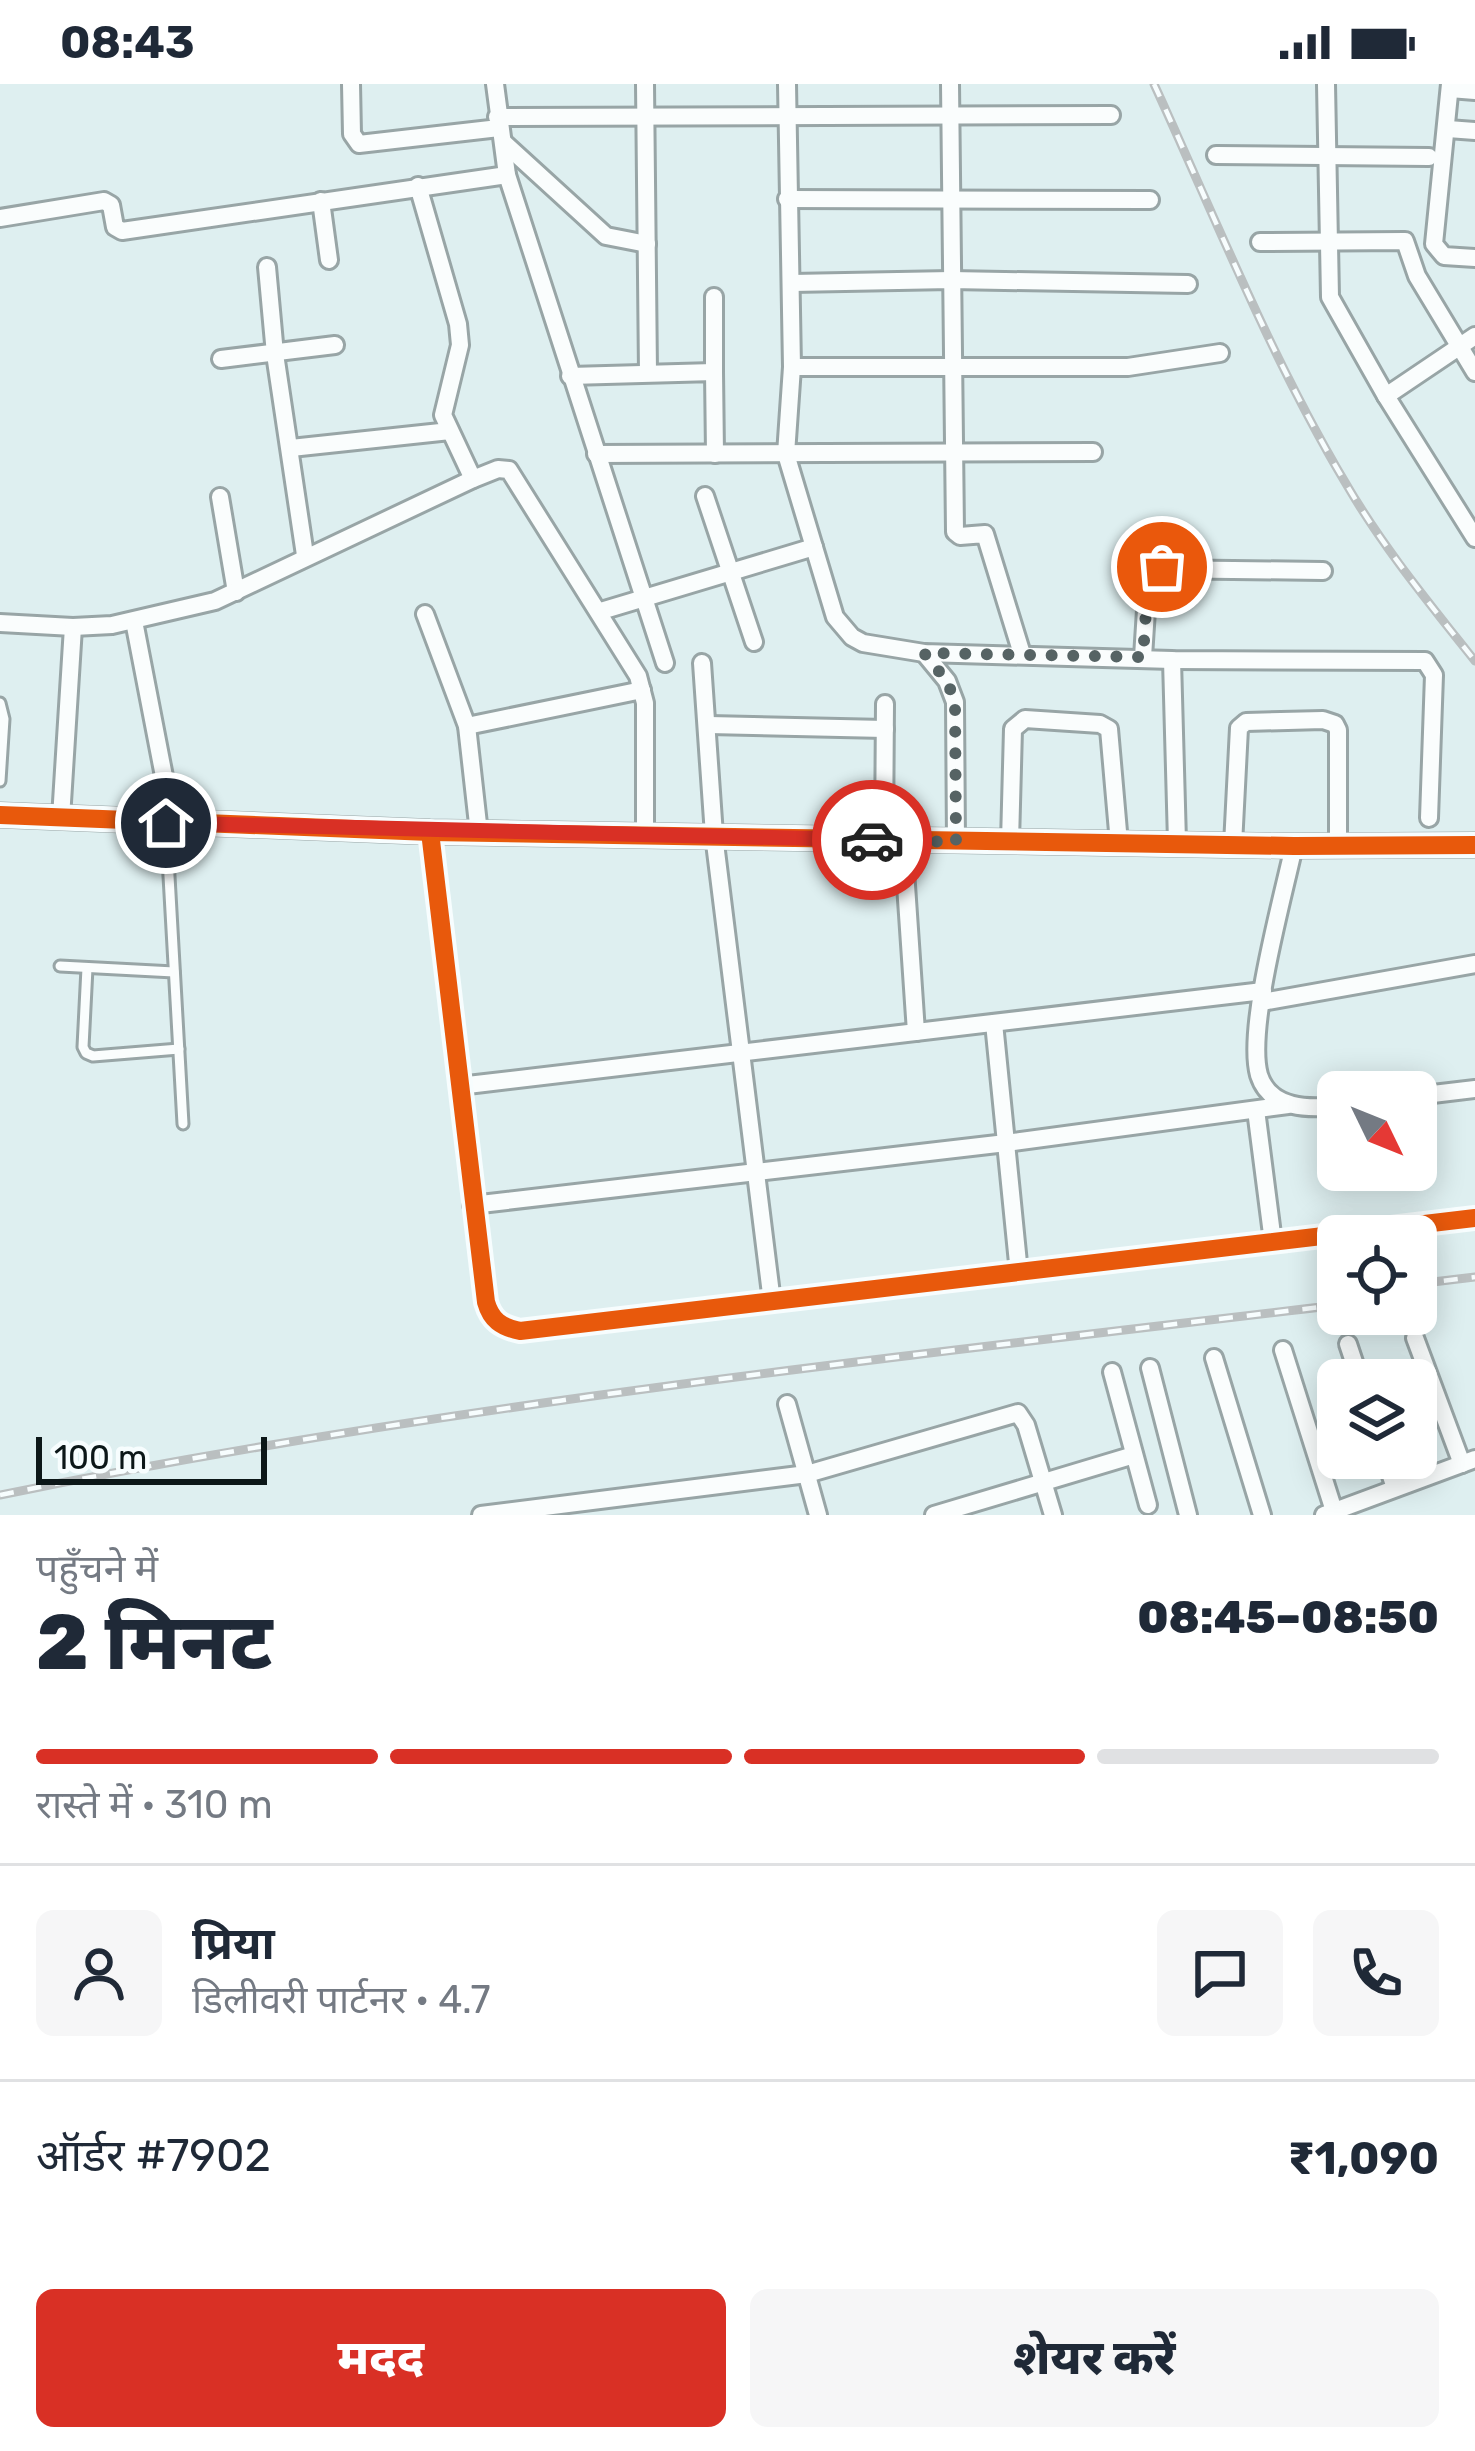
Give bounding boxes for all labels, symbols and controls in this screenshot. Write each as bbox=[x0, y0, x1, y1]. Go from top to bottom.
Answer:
text: 08:43 bbox=[60, 16, 195, 69]
pin bbox=[1111, 516, 1213, 618]
icon: bag bbox=[1129, 534, 1195, 600]
pin bbox=[115, 772, 217, 874]
courier bbox=[812, 780, 932, 900]
icon: home bbox=[133, 790, 199, 856]
icon: car bbox=[839, 807, 905, 873]
north arrow bbox=[1317, 1071, 1437, 1191]
map controls bbox=[1317, 1071, 1437, 1479]
button: locate bbox=[1317, 1215, 1437, 1335]
button: layers bbox=[1317, 1359, 1437, 1479]
scale bar bbox=[36, 1431, 267, 1484]
text: 100 m bbox=[54, 1438, 147, 1477]
text: पहुँचने में bbox=[36, 1546, 158, 1592]
text: 08:45–08:50 bbox=[1137, 1591, 1439, 1644]
text: 2 मिनट bbox=[36, 1596, 272, 1689]
text: रास्ते में · 310 m bbox=[36, 1782, 273, 1828]
button: person bbox=[36, 1910, 162, 2036]
button: chat bbox=[1157, 1910, 1283, 2036]
button: phone bbox=[1313, 1910, 1439, 2036]
text: प्रिया bbox=[192, 1917, 275, 1970]
text: डिलीवरी पार्टनर · 4.7 bbox=[192, 1977, 491, 2023]
text: ऑर्डर #7902 bbox=[36, 2129, 271, 2182]
text: ₹1,090 bbox=[1287, 2132, 1439, 2185]
button: मदद bbox=[36, 2289, 726, 2427]
button: शेयर करें bbox=[750, 2289, 1439, 2427]

